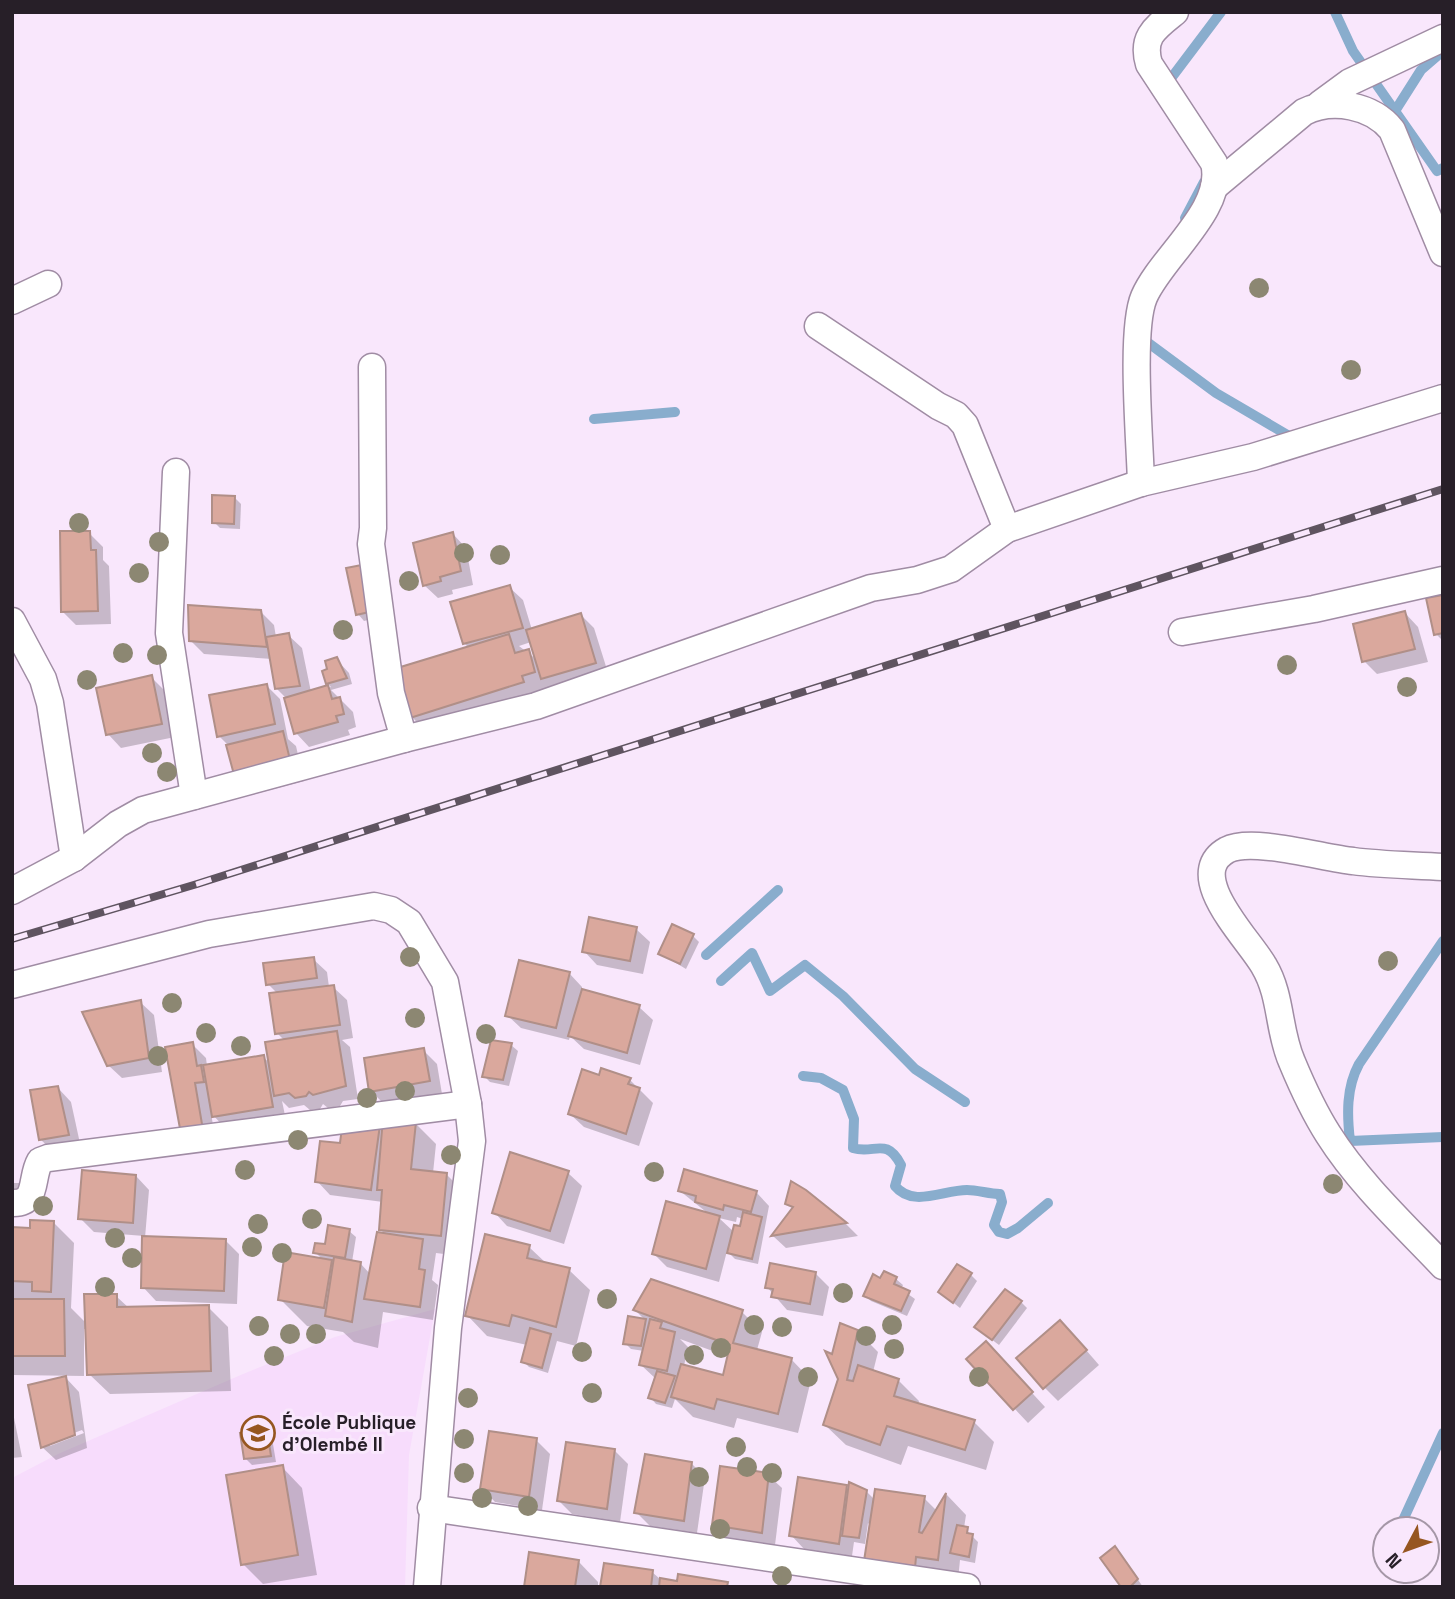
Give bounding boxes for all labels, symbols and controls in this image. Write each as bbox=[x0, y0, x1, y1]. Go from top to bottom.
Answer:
place label: École Publique d'Olembé II bbox=[282, 1410, 416, 1457]
school or university icon: École Publique d'Olembé II bbox=[239, 1414, 277, 1452]
north arrow bbox=[1371, 1515, 1441, 1585]
text: N bbox=[1380, 1548, 1407, 1574]

